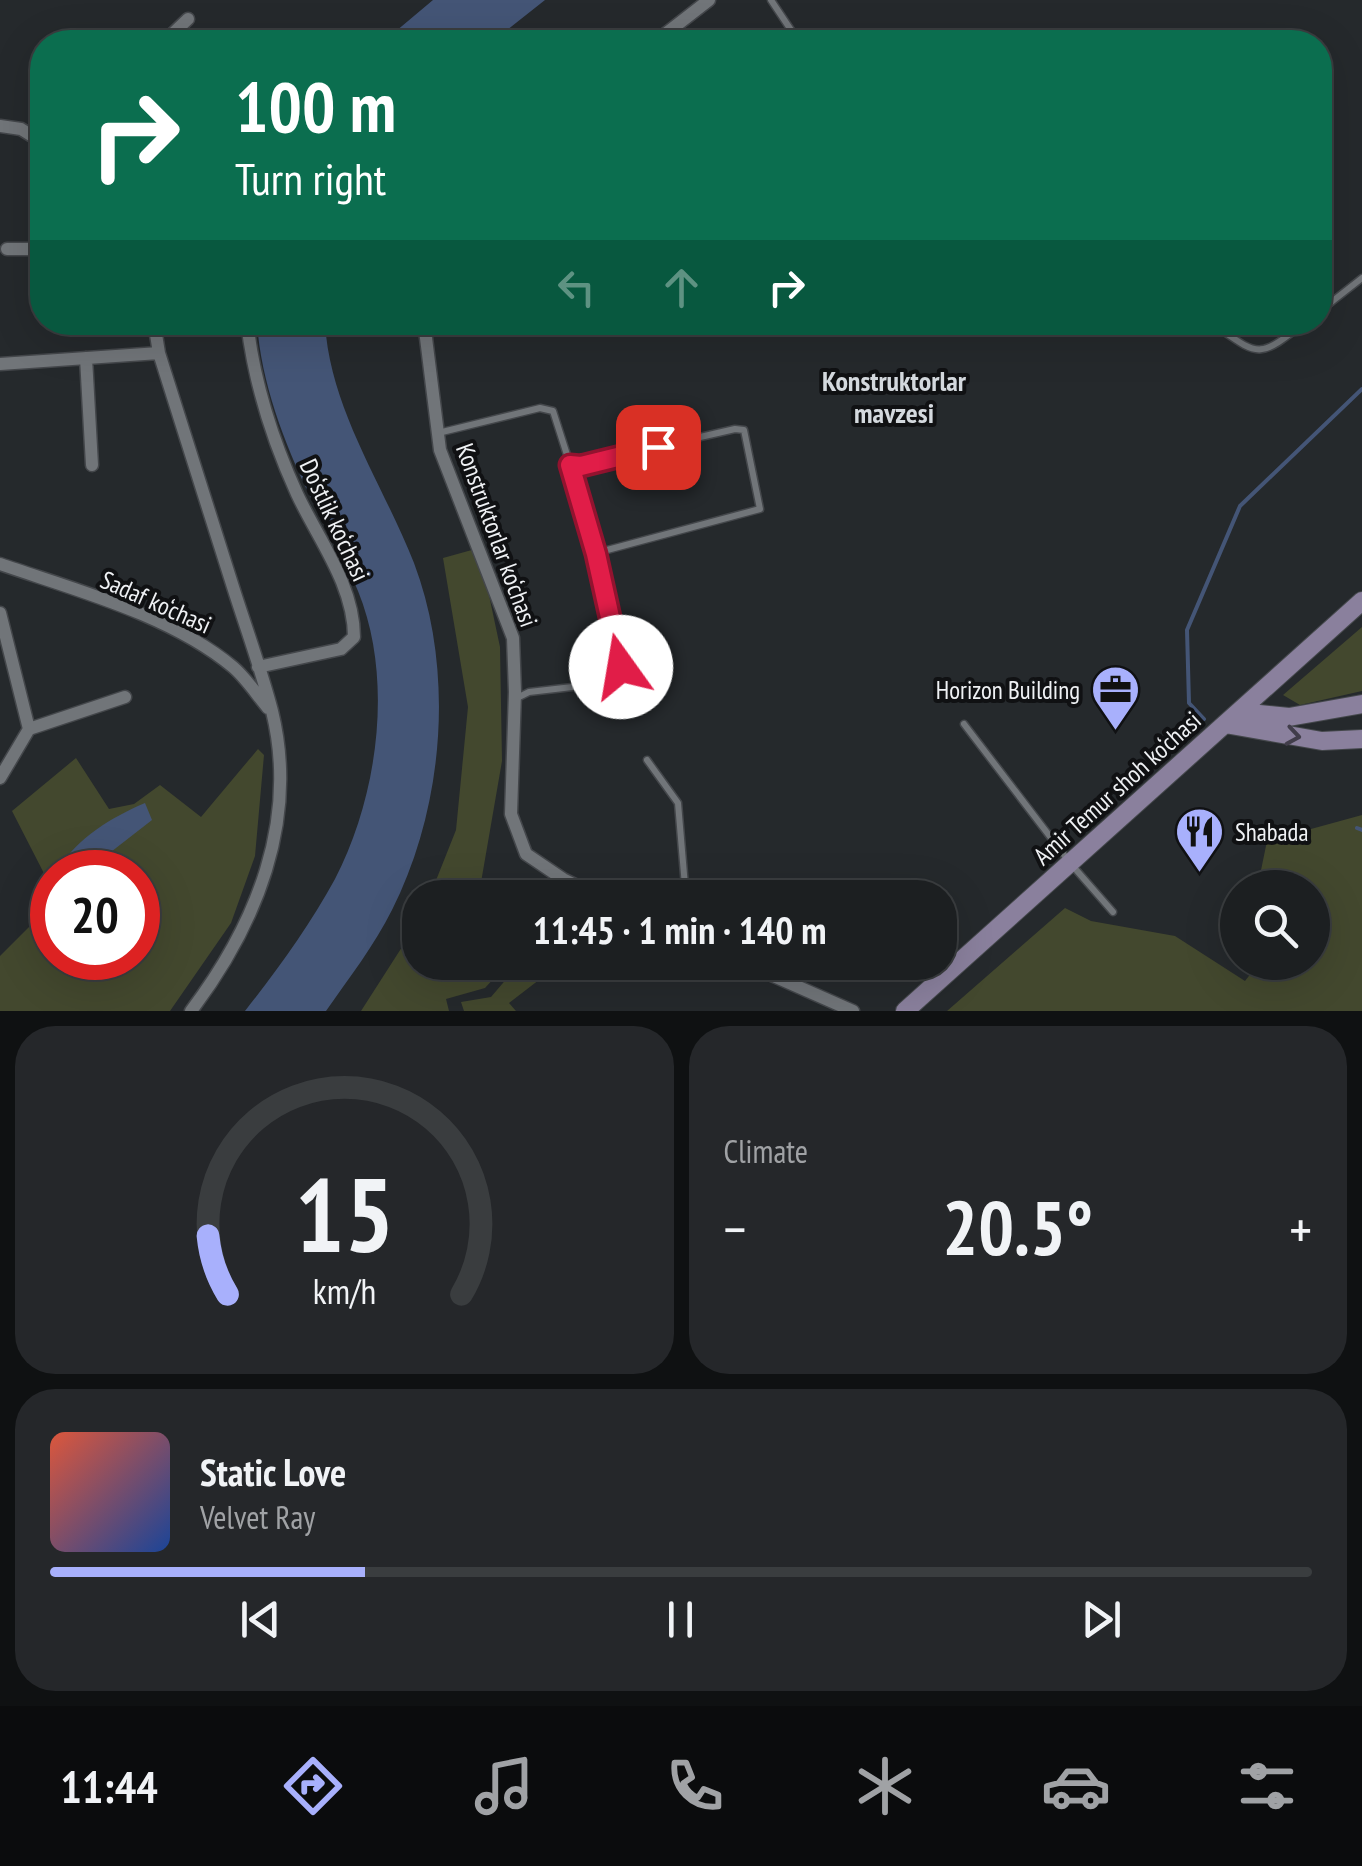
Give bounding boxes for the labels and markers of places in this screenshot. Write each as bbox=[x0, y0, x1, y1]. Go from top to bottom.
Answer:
pin bbox=[616, 405, 701, 490]
office icon: Horizon Building bbox=[1089, 664, 1141, 732]
place label: Horizon Building bbox=[936, 674, 1080, 706]
restaurant icon: Shabada bbox=[1174, 806, 1226, 874]
place label: Shabada bbox=[1235, 816, 1308, 848]

